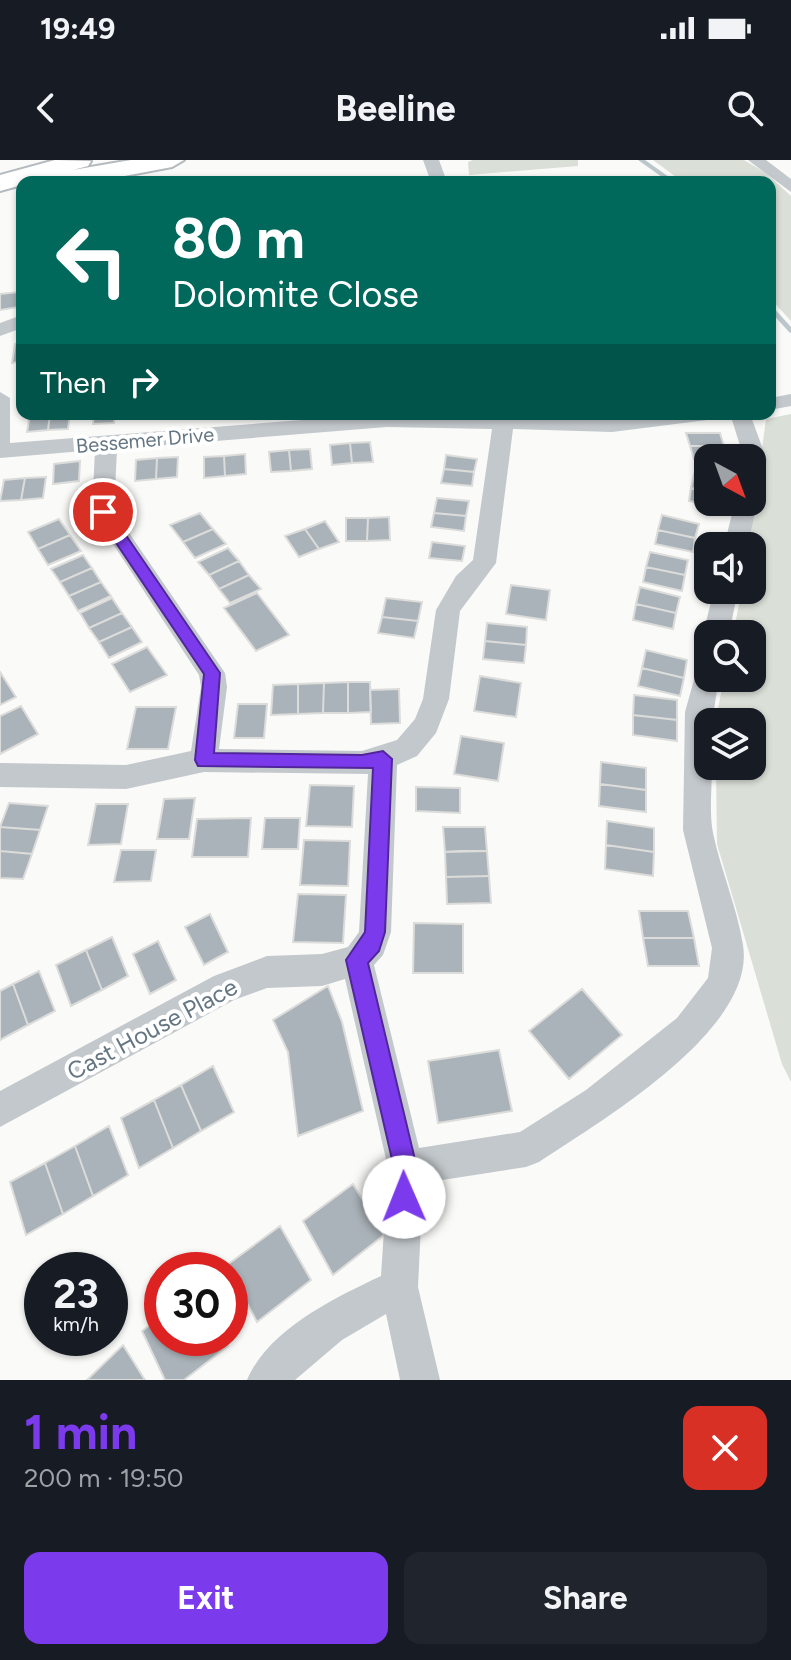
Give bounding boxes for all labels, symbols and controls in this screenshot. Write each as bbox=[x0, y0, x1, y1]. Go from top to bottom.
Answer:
text: 19:49 bbox=[40, 10, 115, 47]
icon: back bbox=[24, 86, 68, 130]
icon: search bbox=[723, 86, 767, 130]
text: Beeline bbox=[335, 87, 456, 130]
text: 80 m bbox=[172, 205, 305, 272]
icon: left bbox=[40, 208, 144, 312]
text: Dolomite Close bbox=[172, 273, 419, 316]
icon: right bbox=[122, 360, 166, 404]
text: Then bbox=[40, 364, 106, 401]
street label: Bessemer Drive bbox=[75, 422, 215, 458]
north arrow bbox=[694, 444, 766, 516]
map controls bbox=[694, 444, 766, 780]
pin bbox=[69, 478, 137, 546]
icon: arrive bbox=[81, 490, 125, 534]
button: sound bbox=[694, 532, 766, 604]
button: search bbox=[694, 620, 766, 692]
button: layers bbox=[694, 708, 766, 780]
street label: Cast House Place bbox=[62, 972, 242, 1086]
position arrow bbox=[362, 1155, 446, 1239]
speed limit sign: 30 bbox=[144, 1252, 248, 1356]
text: 23 bbox=[53, 1270, 99, 1318]
text: km/h bbox=[53, 1312, 99, 1336]
text: 1 min bbox=[24, 1403, 137, 1461]
button: close bbox=[683, 1406, 767, 1490]
text: 200 m · 19:50 bbox=[24, 1462, 184, 1494]
button: Exit bbox=[24, 1552, 388, 1644]
button: Share bbox=[404, 1552, 767, 1644]

